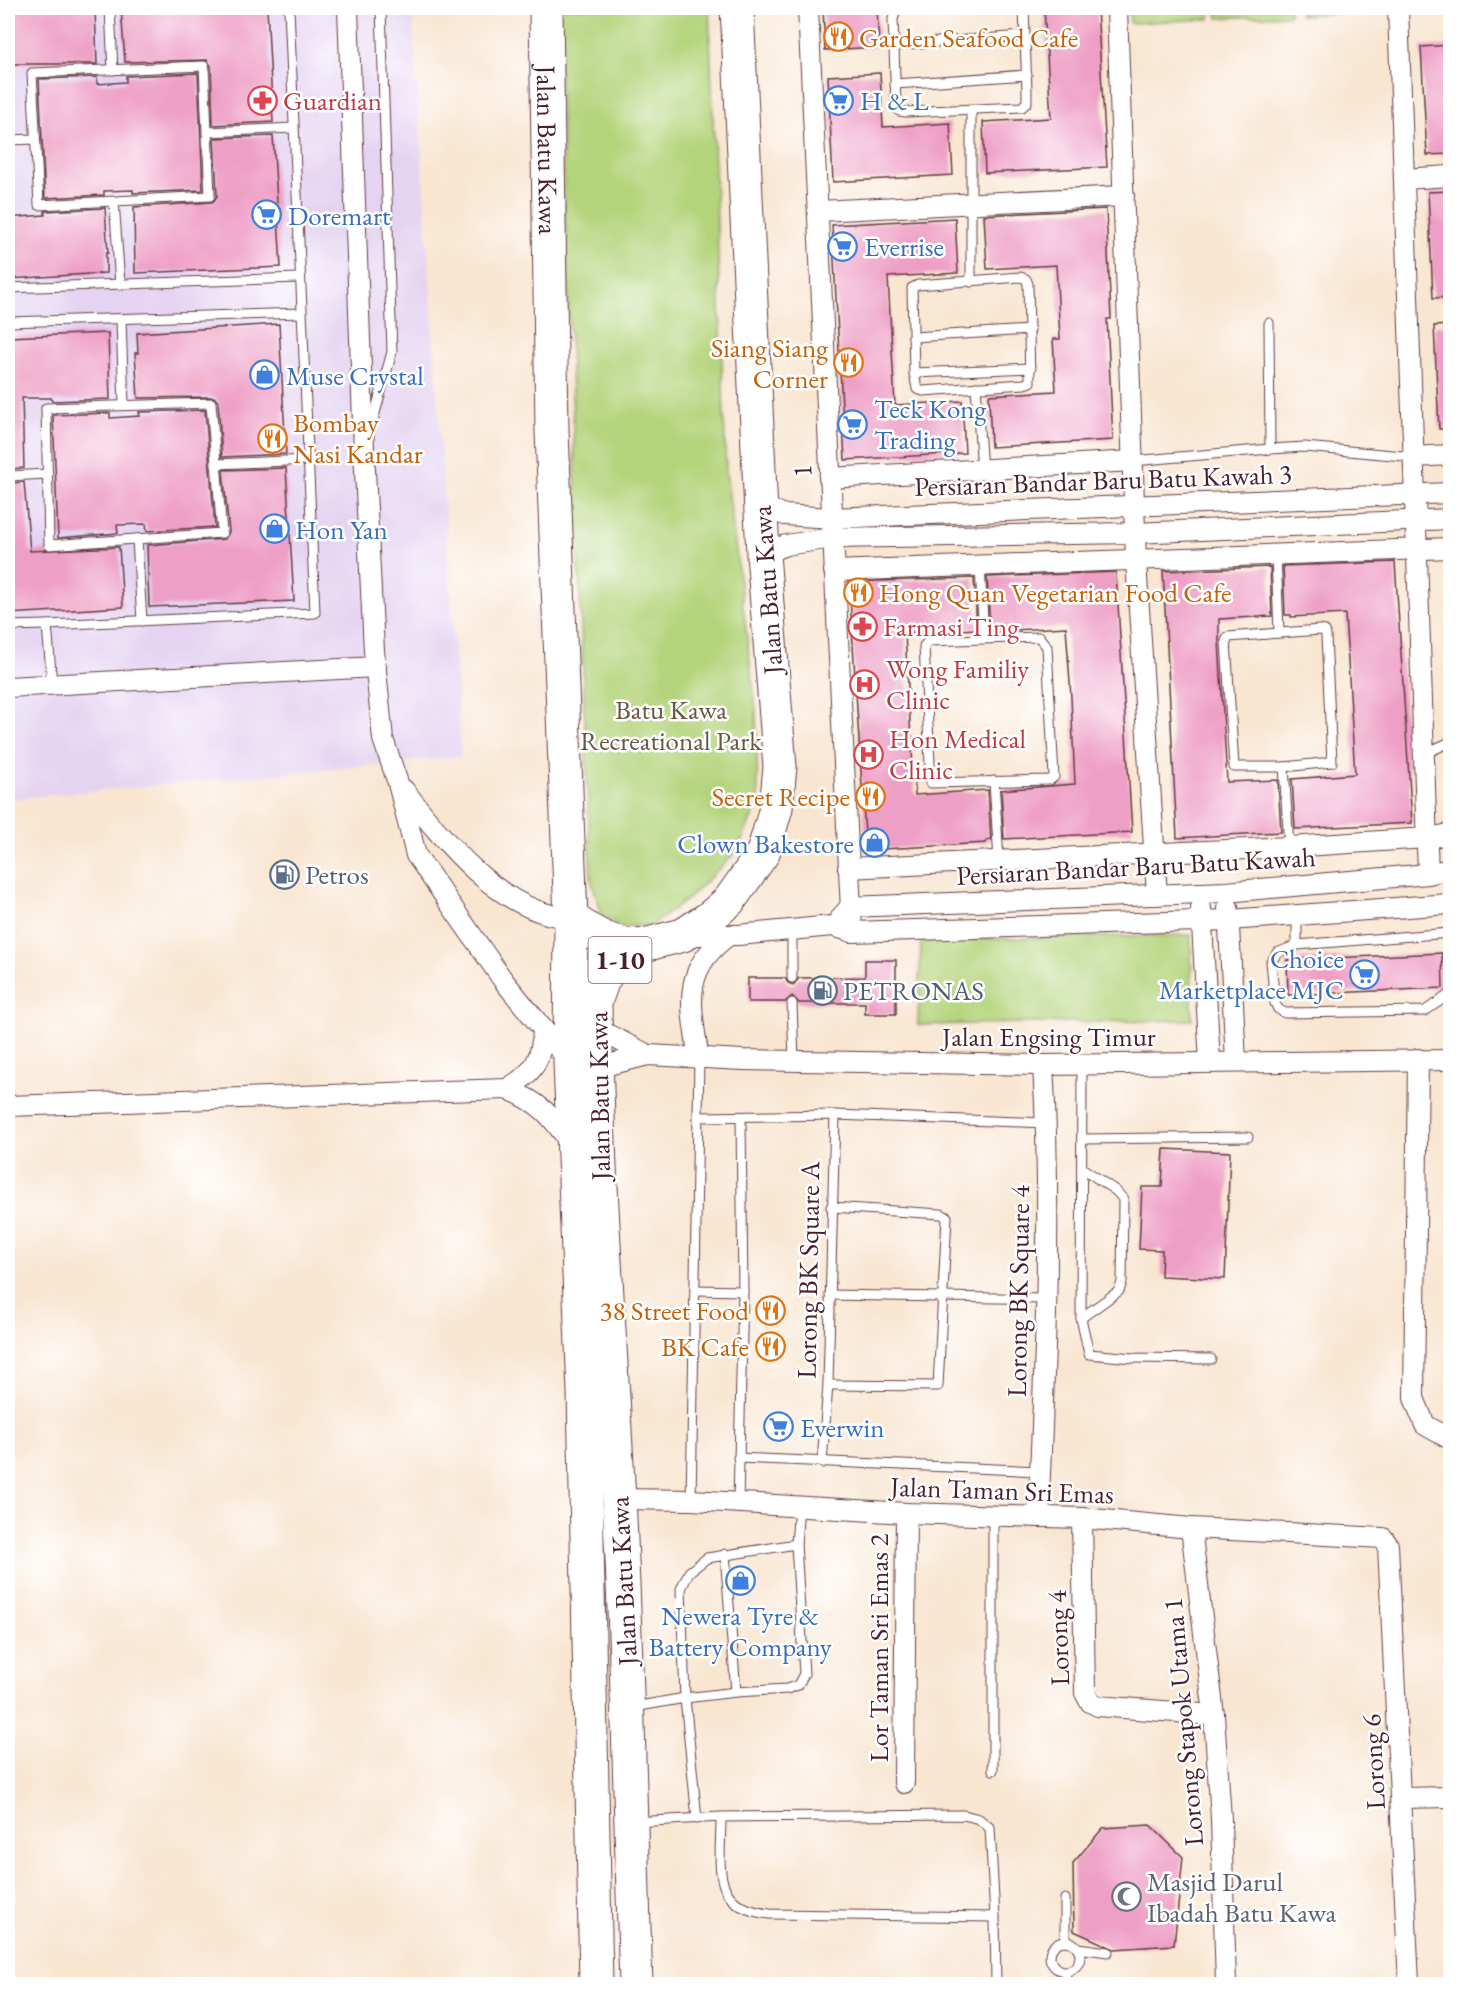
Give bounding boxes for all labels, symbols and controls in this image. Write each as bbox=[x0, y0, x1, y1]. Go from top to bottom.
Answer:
place label: Garden Seafood Cafe bbox=[859, 20, 1078, 55]
restaurant icon: Garden Seafood Cafe bbox=[822, 21, 854, 53]
street label: Jalan Batu Kawa bbox=[529, 63, 567, 235]
place label: Guardian bbox=[283, 83, 382, 118]
place label: H & L bbox=[860, 83, 929, 118]
pharmacy icon: Guardian bbox=[246, 84, 278, 116]
supermarket icon: H & L bbox=[823, 84, 855, 116]
place label: Doremart bbox=[288, 198, 391, 233]
supermarket icon: Doremart bbox=[251, 199, 283, 231]
place label: Everrise bbox=[864, 229, 944, 264]
supermarket icon: Everrise bbox=[827, 230, 859, 262]
place label: Siang Siang Corner bbox=[711, 330, 828, 396]
restaurant icon: Siang Siang Corner bbox=[833, 347, 865, 379]
place label: Muse Crystal bbox=[286, 358, 424, 393]
shop icon: Muse Crystal bbox=[249, 359, 281, 391]
place label: Teck Kong Trading bbox=[874, 391, 987, 457]
place label: Bombay Nasi Kandar bbox=[293, 405, 423, 471]
supermarket icon: Teck Kong Trading bbox=[837, 408, 869, 440]
restaurant icon: Bombay Nasi Kandar bbox=[256, 422, 288, 454]
street label: Persiaran Bandar Baru Batu Kawah 3 bbox=[913, 456, 1293, 504]
street label: 1 bbox=[784, 464, 820, 478]
street label: Jalan Batu Kawa bbox=[744, 504, 790, 678]
place label: Hon Yan bbox=[295, 512, 388, 547]
shop icon: Hon Yan bbox=[258, 513, 290, 545]
place label: Hong Quan Vegetarian Food Cafe bbox=[879, 575, 1232, 610]
restaurant icon: Hong Quan Vegetarian Food Cafe bbox=[842, 576, 874, 608]
place label: Farmasi Ting bbox=[883, 609, 1019, 644]
pharmacy icon: Farmasi Ting bbox=[846, 610, 878, 642]
place label: Wong Familiy Clinic bbox=[886, 651, 1029, 717]
hospital icon: Wong Familiy Clinic bbox=[849, 668, 881, 700]
park label: Batu Kawa Recreational Park bbox=[580, 692, 762, 758]
place label: Hon Medical Clinic bbox=[889, 721, 1026, 787]
hospital icon: Hon Medical Clinic bbox=[852, 738, 884, 770]
place label: Secret Recipe bbox=[712, 779, 850, 814]
restaurant icon: Secret Recipe bbox=[855, 780, 887, 812]
place label: Clown Bakestore bbox=[677, 826, 854, 861]
shop icon: Clown Bakestore bbox=[859, 827, 891, 859]
street label: Persiaran Bandar Baru Batu Kawah bbox=[955, 839, 1317, 893]
place label: Petros bbox=[305, 857, 369, 892]
fuel station icon: Petros bbox=[268, 858, 300, 890]
road number: 1-10 bbox=[588, 937, 652, 983]
place label: Choice Marketplace MJC bbox=[1159, 941, 1344, 1007]
supermarket icon: Choice Marketplace MJC bbox=[1349, 958, 1381, 990]
place label: PETRONAS bbox=[843, 973, 984, 1008]
fuel station icon: PETRONAS bbox=[806, 974, 838, 1006]
street label: Jalan Batu Kawa bbox=[580, 1011, 618, 1183]
street label: Jalan Engsing Timur bbox=[940, 1019, 1156, 1054]
street label: Lorong BK Square A bbox=[789, 1160, 827, 1379]
street label: Lorong BK Square 4 bbox=[999, 1184, 1037, 1397]
place label: 38 Street Food bbox=[600, 1293, 749, 1328]
restaurant icon: 38 Street Food bbox=[754, 1294, 786, 1326]
place label: BK Cafe bbox=[661, 1329, 749, 1364]
restaurant icon: BK Cafe bbox=[754, 1330, 786, 1362]
place label: Everwin bbox=[800, 1410, 884, 1445]
supermarket icon: Everwin bbox=[763, 1411, 795, 1443]
street label: Jalan Taman Sri Emas bbox=[888, 1469, 1114, 1511]
street label: Jalan Batu Kawa bbox=[601, 1495, 645, 1668]
street label: Lor Taman Sri Emas 2 bbox=[861, 1534, 896, 1762]
shop icon: Newera Tyre & Battery Company bbox=[724, 1564, 756, 1596]
street label: Lorong 4 bbox=[1039, 1588, 1077, 1687]
street label: Lorong Stapok Utama 1 bbox=[1155, 1596, 1211, 1848]
place label: Newera Tyre & Battery Company bbox=[648, 1598, 832, 1664]
street label: Lorong 6 bbox=[1353, 1713, 1393, 1811]
place label: Masjid Darul Ibadah Batu Kawa bbox=[1147, 1864, 1336, 1930]
mosque icon: Masjid Darul Ibadah Batu Kawa bbox=[1110, 1881, 1142, 1913]

